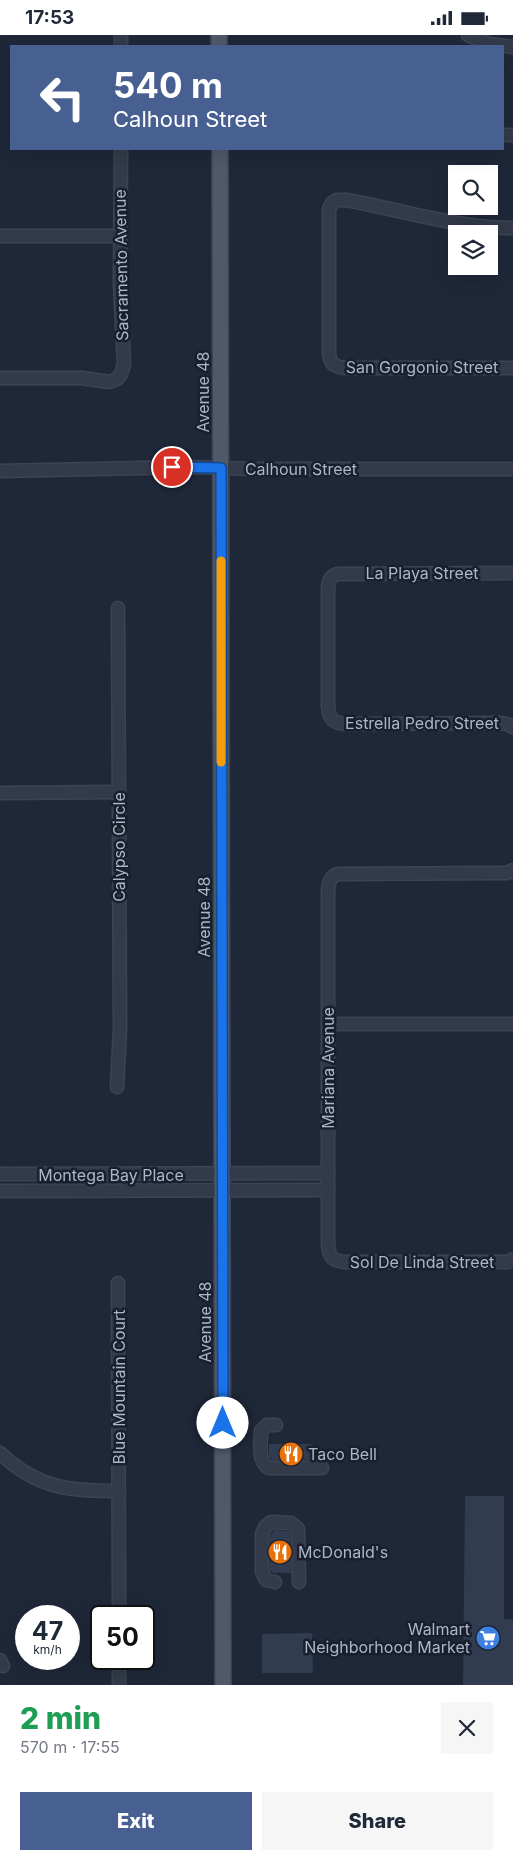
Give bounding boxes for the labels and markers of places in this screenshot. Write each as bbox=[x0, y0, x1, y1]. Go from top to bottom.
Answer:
pin bbox=[151, 446, 193, 488]
restaurant icon: Taco Bell bbox=[278, 1441, 304, 1467]
place label: Taco Bell bbox=[308, 1444, 377, 1464]
restaurant icon: McDonald's bbox=[267, 1539, 293, 1565]
place label: McDonald's bbox=[298, 1542, 388, 1562]
place label: Walmart Neighborhood Market bbox=[304, 1619, 470, 1657]
supermarket icon: Walmart Neighborhood Market bbox=[475, 1625, 501, 1651]

